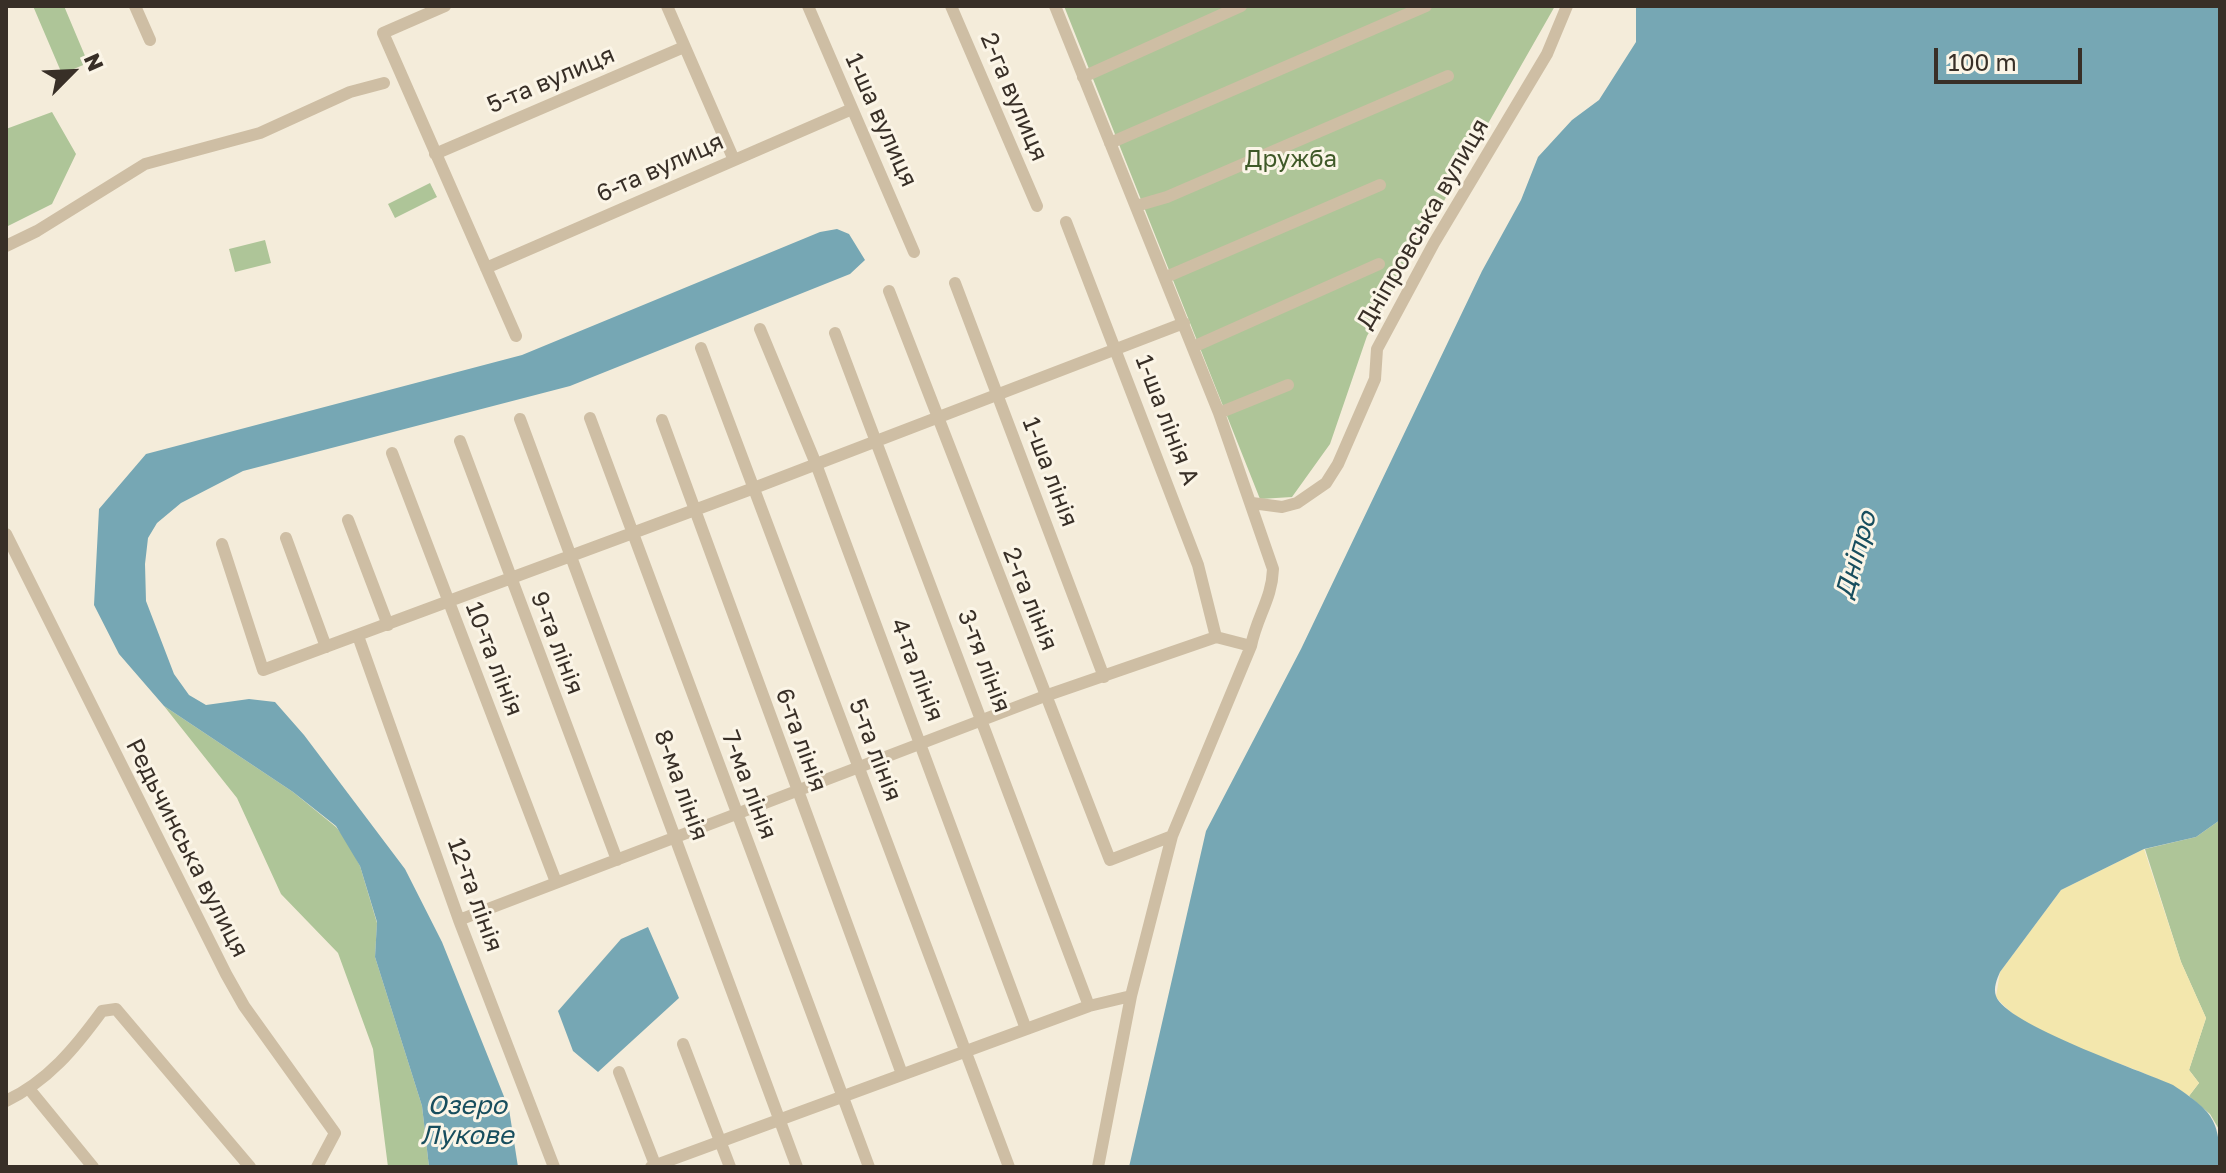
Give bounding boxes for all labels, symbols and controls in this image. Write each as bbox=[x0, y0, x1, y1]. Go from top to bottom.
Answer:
street label: 2-га вулиця bbox=[974, 28, 1054, 166]
north arrow bbox=[32, 32, 112, 112]
scale bar bbox=[1938, 32, 2086, 82]
street label: 5-та вулиця bbox=[483, 40, 619, 120]
text: 100 m bbox=[1948, 47, 2017, 76]
text: N bbox=[79, 49, 110, 75]
street label: 1-ша вулиця bbox=[839, 49, 923, 191]
street label: Дніпровська вулиця bbox=[1351, 114, 1495, 334]
street label: 6-та вулиця bbox=[592, 127, 728, 209]
park label: Дружба bbox=[1245, 145, 1337, 173]
street label: 1-ша лінія А bbox=[1129, 351, 1205, 489]
street label: 1-ша лінія bbox=[1016, 413, 1084, 531]
water label: Дніпро bbox=[1829, 508, 1883, 602]
street label: 2-га лінія bbox=[996, 543, 1064, 655]
street label: 9-та лінія bbox=[524, 588, 590, 698]
street label: 10-та лінія bbox=[459, 598, 529, 720]
street label: 3-тя лінія bbox=[951, 606, 1017, 716]
street label: 4-та лінія bbox=[884, 614, 950, 726]
street label: 6-та лінія bbox=[769, 684, 833, 796]
street label: 5-та лінія bbox=[842, 695, 908, 805]
street label: 8-ма лінія bbox=[648, 726, 714, 844]
street label: 7-ма лінія bbox=[715, 727, 783, 843]
street label: Редьчинська вулиця bbox=[119, 734, 255, 962]
street label: 12-та лінія bbox=[441, 834, 509, 956]
water label: Озеро Лукове bbox=[421, 1090, 513, 1152]

